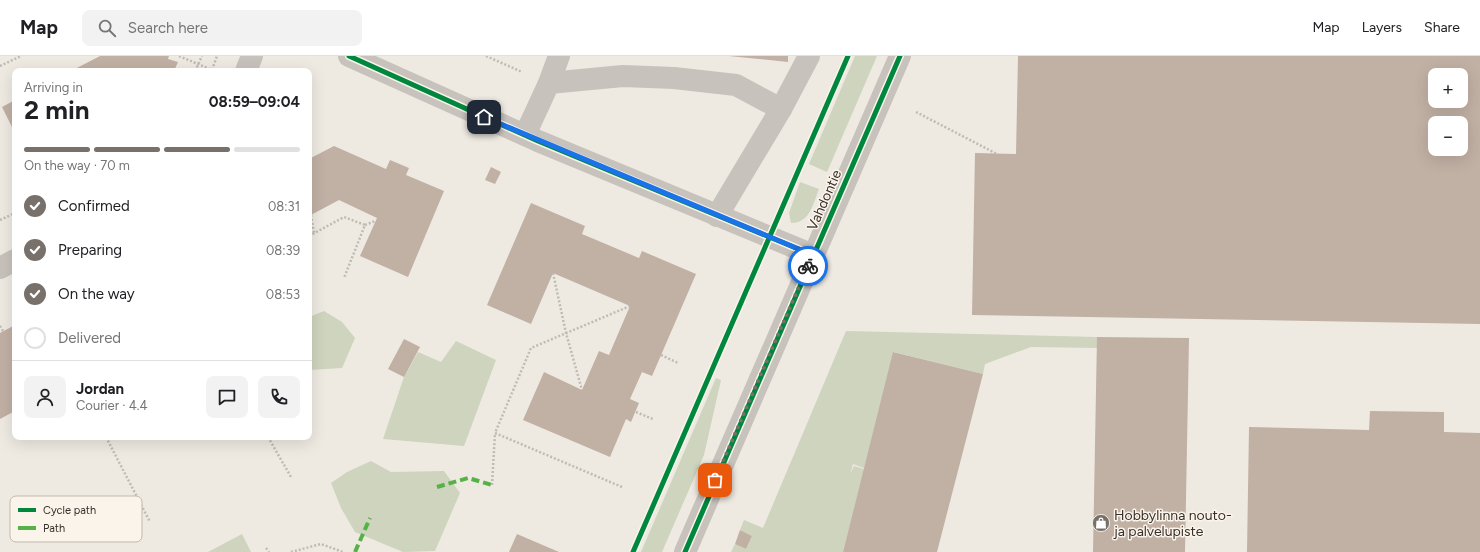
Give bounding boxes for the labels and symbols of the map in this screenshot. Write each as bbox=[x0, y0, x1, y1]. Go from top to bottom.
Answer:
pin bbox=[467, 100, 501, 134]
street label: Vahdontie bbox=[804, 167, 845, 233]
courier bbox=[788, 246, 828, 286]
pin bbox=[698, 463, 732, 497]
legend bbox=[10, 496, 142, 542]
text: Cycle path bbox=[43, 504, 96, 517]
place label: Hobbylinna nouto- ja palvelupiste bbox=[1113, 507, 1232, 540]
shop icon: Hobbylinna nouto- ja palvelupiste bbox=[1091, 513, 1111, 533]
text: Path bbox=[43, 522, 65, 535]

